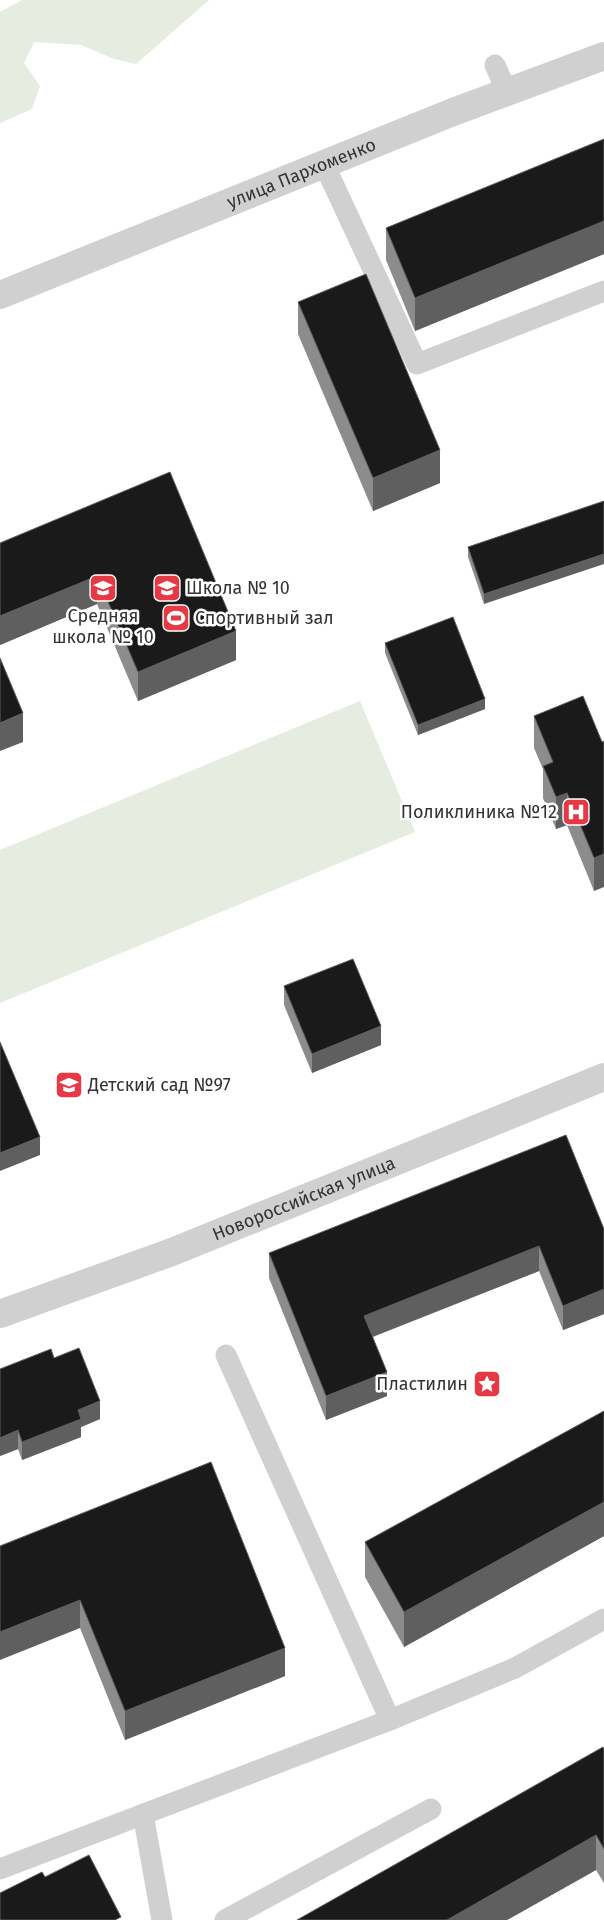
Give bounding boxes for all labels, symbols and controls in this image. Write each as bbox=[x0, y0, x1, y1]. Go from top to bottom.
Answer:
street label: улица Пархоменко bbox=[224, 133, 379, 213]
school or university icon: Средняя школа № 10 bbox=[88, 573, 118, 603]
school or university icon: Школа № 10 bbox=[152, 573, 182, 603]
place label: Школа № 10 bbox=[186, 577, 290, 599]
sports icon: Спортивный зал bbox=[161, 603, 191, 633]
place label: Средняя школа № 10 bbox=[52, 605, 154, 648]
place label: Спортивный зал bbox=[195, 607, 334, 629]
hospital icon: Поликлиника №12 bbox=[561, 797, 591, 827]
place label: Поликлиника №12 bbox=[401, 801, 557, 823]
school or university icon: Детский сад №97 bbox=[54, 1070, 84, 1100]
place label: Детский сад №97 bbox=[87, 1074, 231, 1096]
street label: Новороссийская улица bbox=[209, 1152, 398, 1246]
place icon: Пластилин bbox=[472, 1369, 502, 1399]
place label: Пластилин bbox=[376, 1373, 468, 1395]

